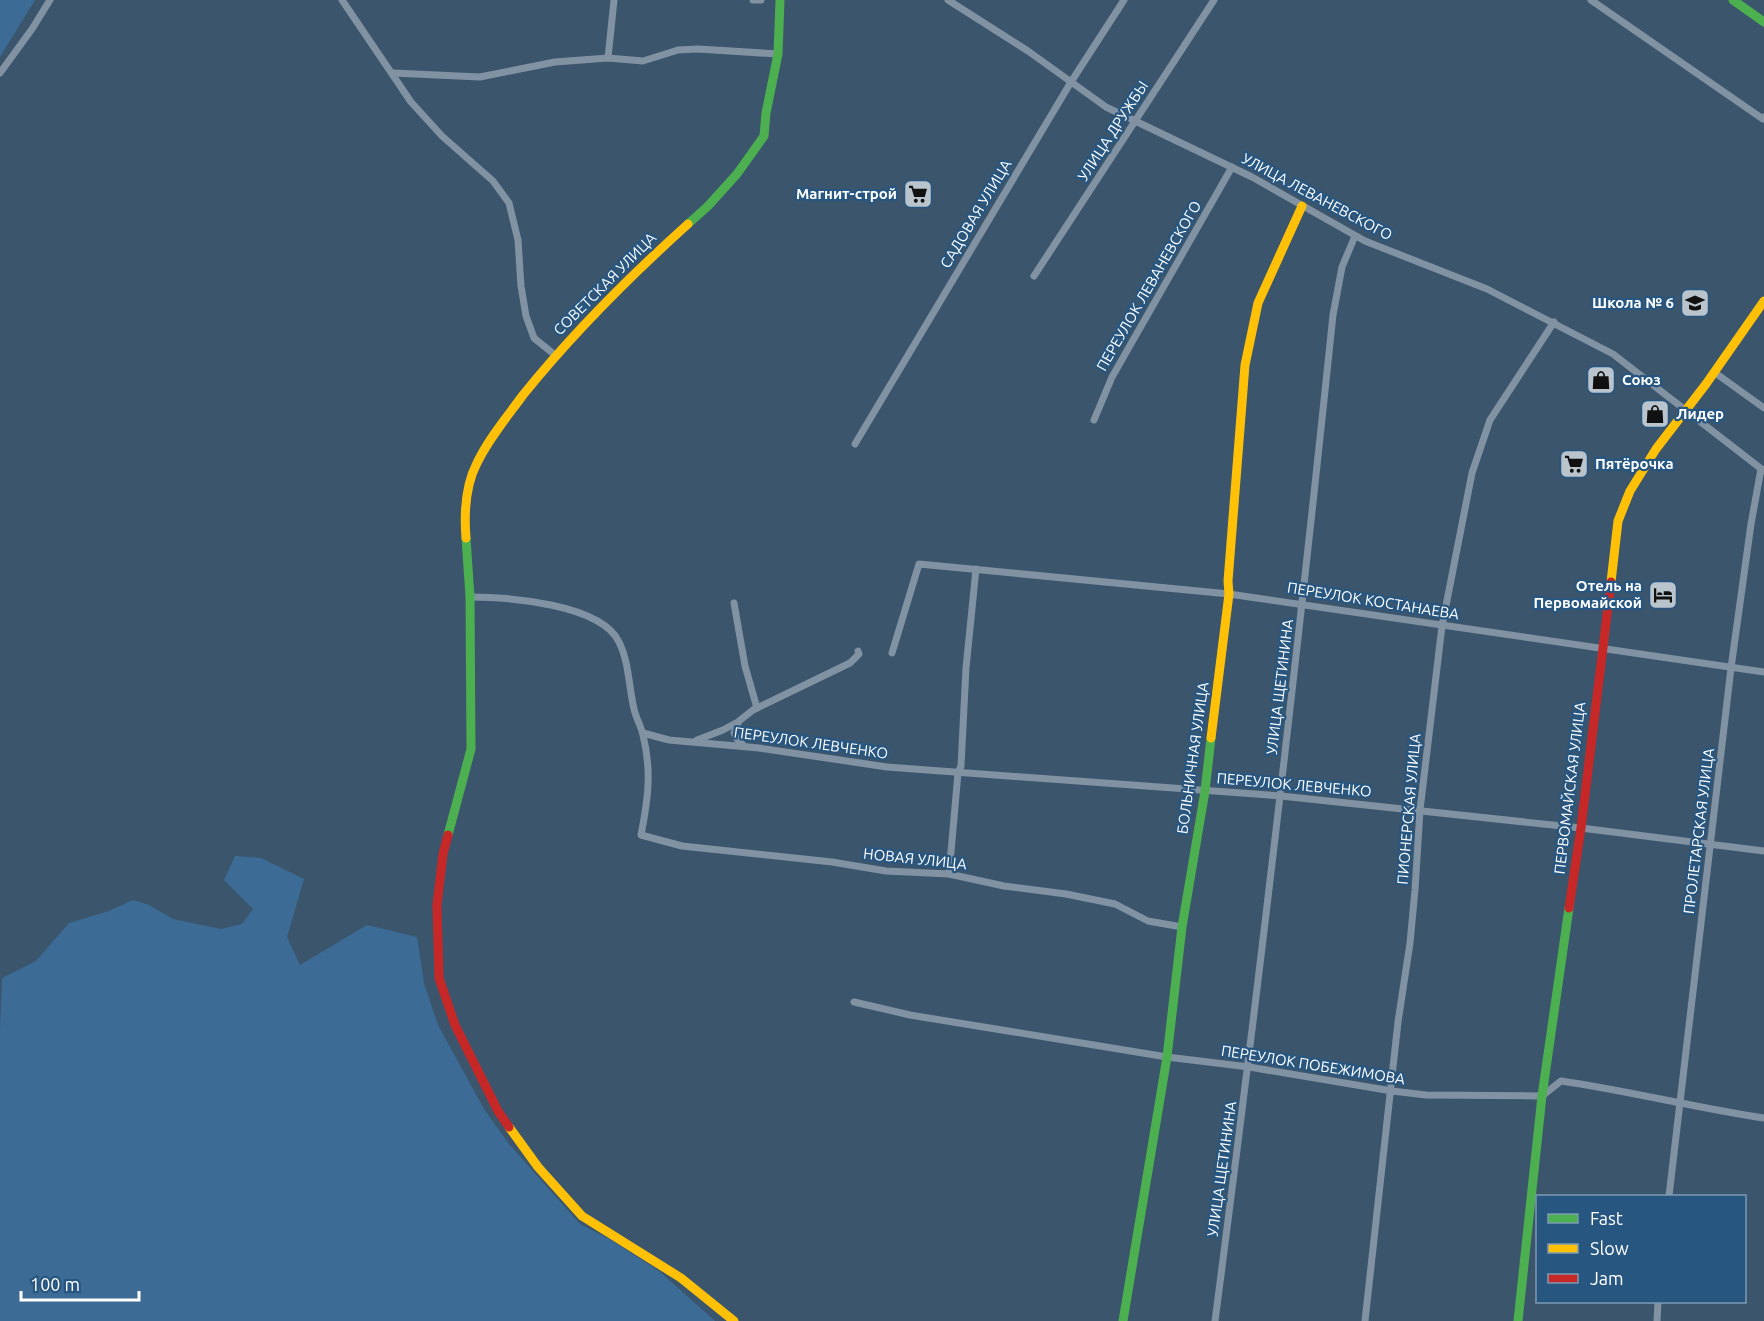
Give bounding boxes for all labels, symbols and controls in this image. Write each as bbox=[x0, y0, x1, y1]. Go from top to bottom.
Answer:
street label: УЛИЦА ДРУЖБЫ bbox=[1074, 78, 1151, 184]
street label: УЛИЦА ЛЕВАНЕВСКОГО bbox=[1239, 150, 1395, 243]
street label: САДОВАЯ УЛИЦА bbox=[937, 156, 1015, 271]
supermarket icon: Магнит-строй bbox=[902, 178, 934, 210]
place label: Магнит-строй bbox=[796, 185, 897, 202]
street label: ПЕРЕУЛОК ЛЕВАНЕВСКОГО bbox=[1093, 198, 1204, 374]
street label: СОВЕТСКАЯ УЛИЦА bbox=[550, 229, 660, 338]
school or university icon: Школа № 6 bbox=[1679, 287, 1711, 319]
place label: Школа № 6 bbox=[1592, 294, 1674, 311]
shop icon: Союз bbox=[1585, 364, 1617, 396]
place label: Союз bbox=[1622, 371, 1661, 388]
shop icon: Лидер bbox=[1639, 398, 1671, 430]
place label: Лидер bbox=[1676, 405, 1724, 422]
supermarket icon: Пятёрочка bbox=[1558, 448, 1590, 480]
place label: Пятёрочка bbox=[1595, 455, 1674, 472]
place label: Отель на Первомайской bbox=[1534, 577, 1642, 611]
street label: ПЕРЕУЛОК КОСТАНАЕВА bbox=[1286, 579, 1460, 623]
hotel icon: Отель на Первомайской bbox=[1647, 579, 1679, 611]
street label: УЛИЦА ЩЕТИНИНА bbox=[1263, 618, 1296, 756]
street label: БОЛЬНИЧНАЯ УЛИЦА bbox=[1173, 681, 1212, 835]
street label: ПЕРВОМАЙСКАЯ УЛИЦА bbox=[1551, 701, 1589, 875]
street label: ПЕРЕУЛОК ЛЕВЧЕНКО bbox=[733, 723, 889, 762]
street label: ПИОНЕРСКАЯ УЛИЦА bbox=[1393, 733, 1424, 885]
street label: ПРОЛЕТАРСКАЯ УЛИЦА bbox=[1680, 747, 1717, 915]
street label: ПЕРЕУЛОК ЛЕВЧЕНКО bbox=[1216, 769, 1372, 800]
street label: НОВАЯ УЛИЦА bbox=[863, 845, 968, 872]
street label: ПЕРЕУЛОК ПОБЕЖИМОВА bbox=[1220, 1042, 1406, 1087]
street label: УЛИЦА ЩЕТИНИНА bbox=[1204, 1100, 1239, 1238]
legend bbox=[1536, 1195, 1746, 1303]
text: Fast bbox=[1590, 1208, 1623, 1228]
text: Slow bbox=[1590, 1238, 1629, 1258]
scale bar bbox=[21, 1264, 140, 1302]
text: Jam bbox=[1590, 1268, 1624, 1288]
text: 100 m bbox=[30, 1274, 80, 1294]

